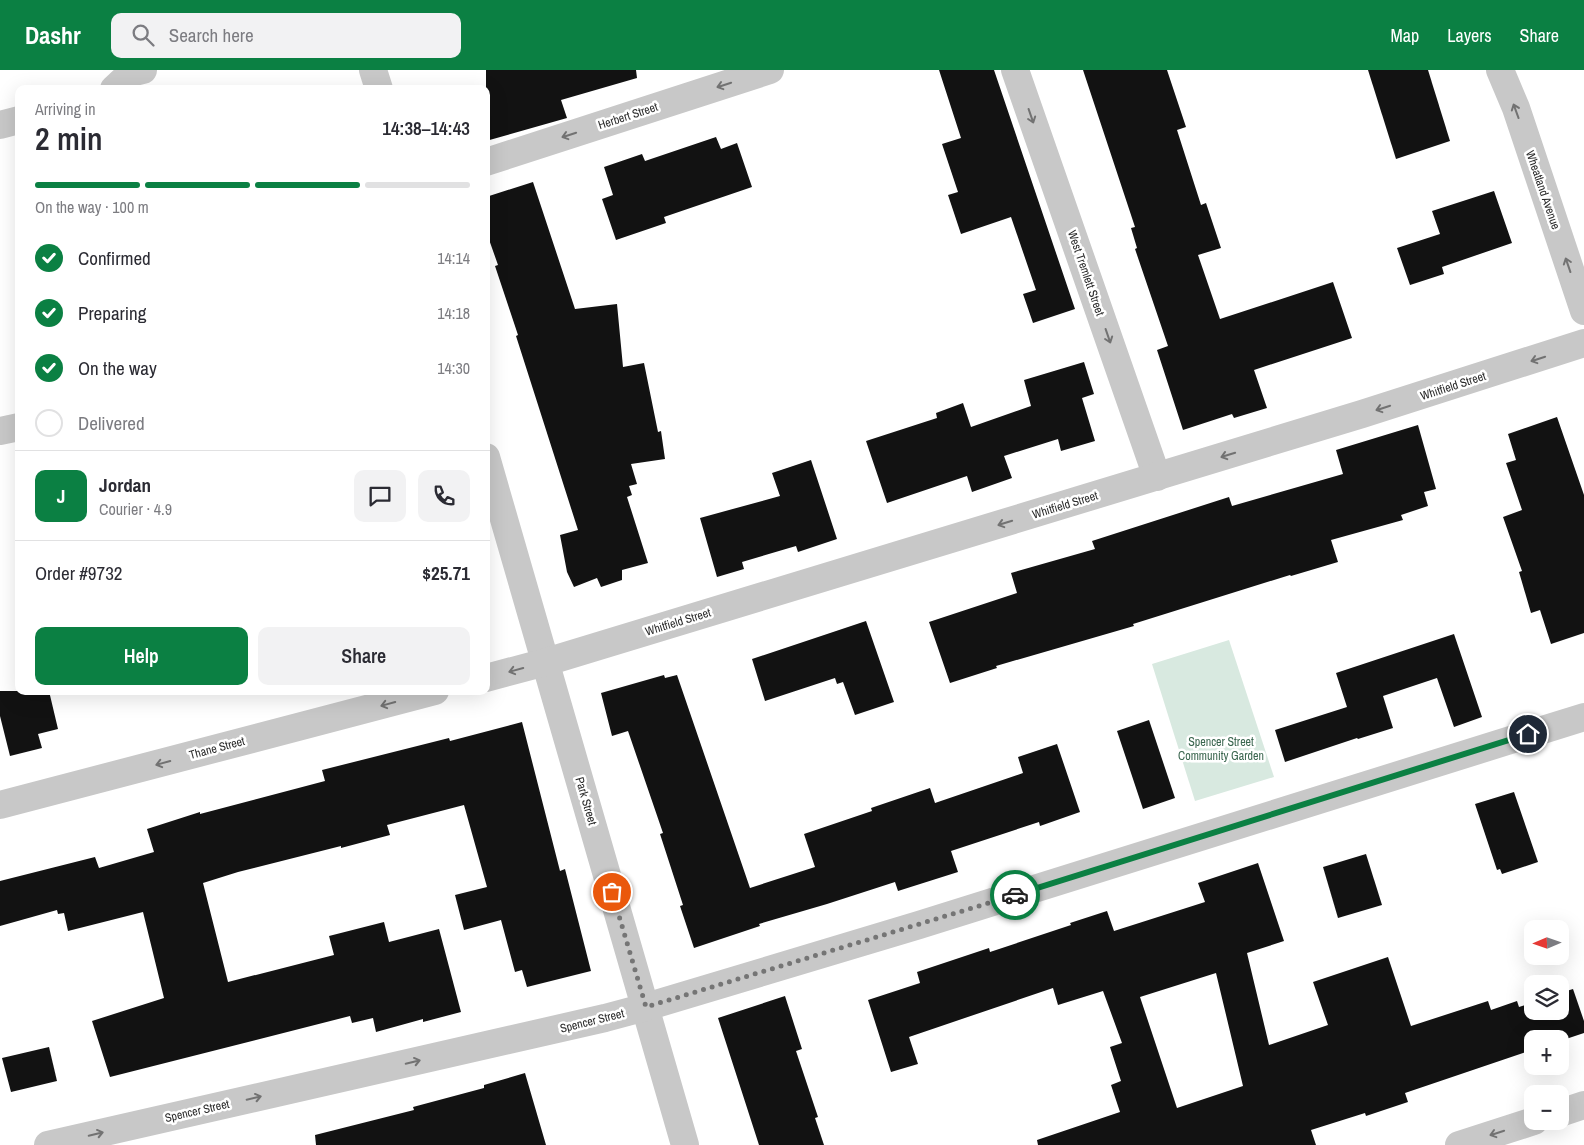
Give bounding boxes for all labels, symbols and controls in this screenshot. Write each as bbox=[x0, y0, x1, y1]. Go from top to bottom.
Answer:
search box bbox=[111, 13, 461, 58]
text: Dashr bbox=[25, 19, 81, 51]
icon: search bbox=[129, 21, 157, 49]
text: Search here bbox=[169, 22, 254, 48]
text: Map bbox=[1391, 23, 1419, 48]
text: Layers bbox=[1447, 23, 1492, 48]
text: Share bbox=[1520, 23, 1559, 48]
one-way arrow bbox=[717, 81, 732, 90]
text: Arriving in bbox=[35, 98, 96, 120]
street label: Herbert Street bbox=[596, 99, 660, 133]
one-way arrow bbox=[1511, 104, 1520, 119]
one-way arrow bbox=[1027, 108, 1036, 123]
text: 14:38–14:43 bbox=[382, 115, 470, 141]
text: 2 min bbox=[35, 117, 103, 160]
one-way arrow bbox=[562, 131, 578, 141]
street label: Wheatland Avenue bbox=[1522, 148, 1564, 232]
text: On the way · 100 m bbox=[35, 196, 149, 218]
street label: West Tremlett Street bbox=[1064, 228, 1108, 318]
icon: check bbox=[35, 244, 63, 272]
text: Confirmed bbox=[78, 245, 151, 271]
text: 14:14 bbox=[437, 247, 470, 269]
one-way arrow bbox=[1563, 257, 1573, 273]
icon: check bbox=[35, 299, 63, 327]
text: Preparing bbox=[78, 300, 146, 326]
text: 14:18 bbox=[437, 302, 470, 324]
one-way arrow bbox=[1104, 327, 1113, 343]
icon: check bbox=[35, 354, 63, 382]
one-way arrow bbox=[1530, 354, 1546, 364]
text: On the way bbox=[78, 355, 157, 381]
text: 14:30 bbox=[437, 357, 470, 379]
street label: Whitfield Street bbox=[1418, 368, 1488, 404]
one-way arrow bbox=[1376, 404, 1391, 413]
text: Delivered bbox=[78, 410, 145, 436]
one-way arrow bbox=[1220, 451, 1236, 461]
button: chat bbox=[354, 470, 406, 522]
button: phone bbox=[418, 470, 470, 522]
text: Jordan bbox=[99, 472, 151, 498]
text: J bbox=[57, 483, 65, 509]
street label: Whitfield Street bbox=[1030, 487, 1100, 523]
text: Courier · 4.9 bbox=[99, 498, 172, 520]
one-way arrow bbox=[997, 518, 1013, 528]
text: Order #9732 bbox=[35, 560, 122, 586]
text: $25.71 bbox=[422, 560, 470, 586]
street label: Whitfield Street bbox=[643, 604, 713, 640]
button: Help bbox=[35, 627, 248, 685]
button: Share bbox=[258, 627, 470, 685]
one-way arrow bbox=[508, 666, 524, 675]
one-way arrow bbox=[380, 699, 396, 709]
pin bbox=[1507, 713, 1549, 755]
icon: home bbox=[1514, 720, 1542, 748]
street label: Thane Street bbox=[187, 733, 247, 763]
park label: Spencer Street Community Garden bbox=[1178, 734, 1264, 764]
one-way arrow bbox=[155, 759, 171, 768]
street label: Park Street bbox=[572, 775, 601, 827]
courier bbox=[990, 870, 1040, 920]
pin bbox=[591, 871, 633, 913]
icon: bag bbox=[598, 878, 626, 906]
icon: car bbox=[1001, 881, 1029, 909]
north arrow bbox=[1524, 920, 1569, 965]
map controls bbox=[1524, 920, 1569, 1130]
button: layers bbox=[1524, 975, 1569, 1020]
street label: Spencer Street bbox=[558, 1005, 626, 1037]
button: + bbox=[1524, 1030, 1569, 1075]
one-way arrow bbox=[404, 1057, 420, 1066]
button: − bbox=[1524, 1085, 1569, 1130]
one-way arrow bbox=[246, 1093, 262, 1102]
street label: Spencer Street bbox=[163, 1096, 231, 1126]
one-way arrow bbox=[87, 1129, 103, 1138]
one-way arrow bbox=[1489, 1129, 1505, 1139]

